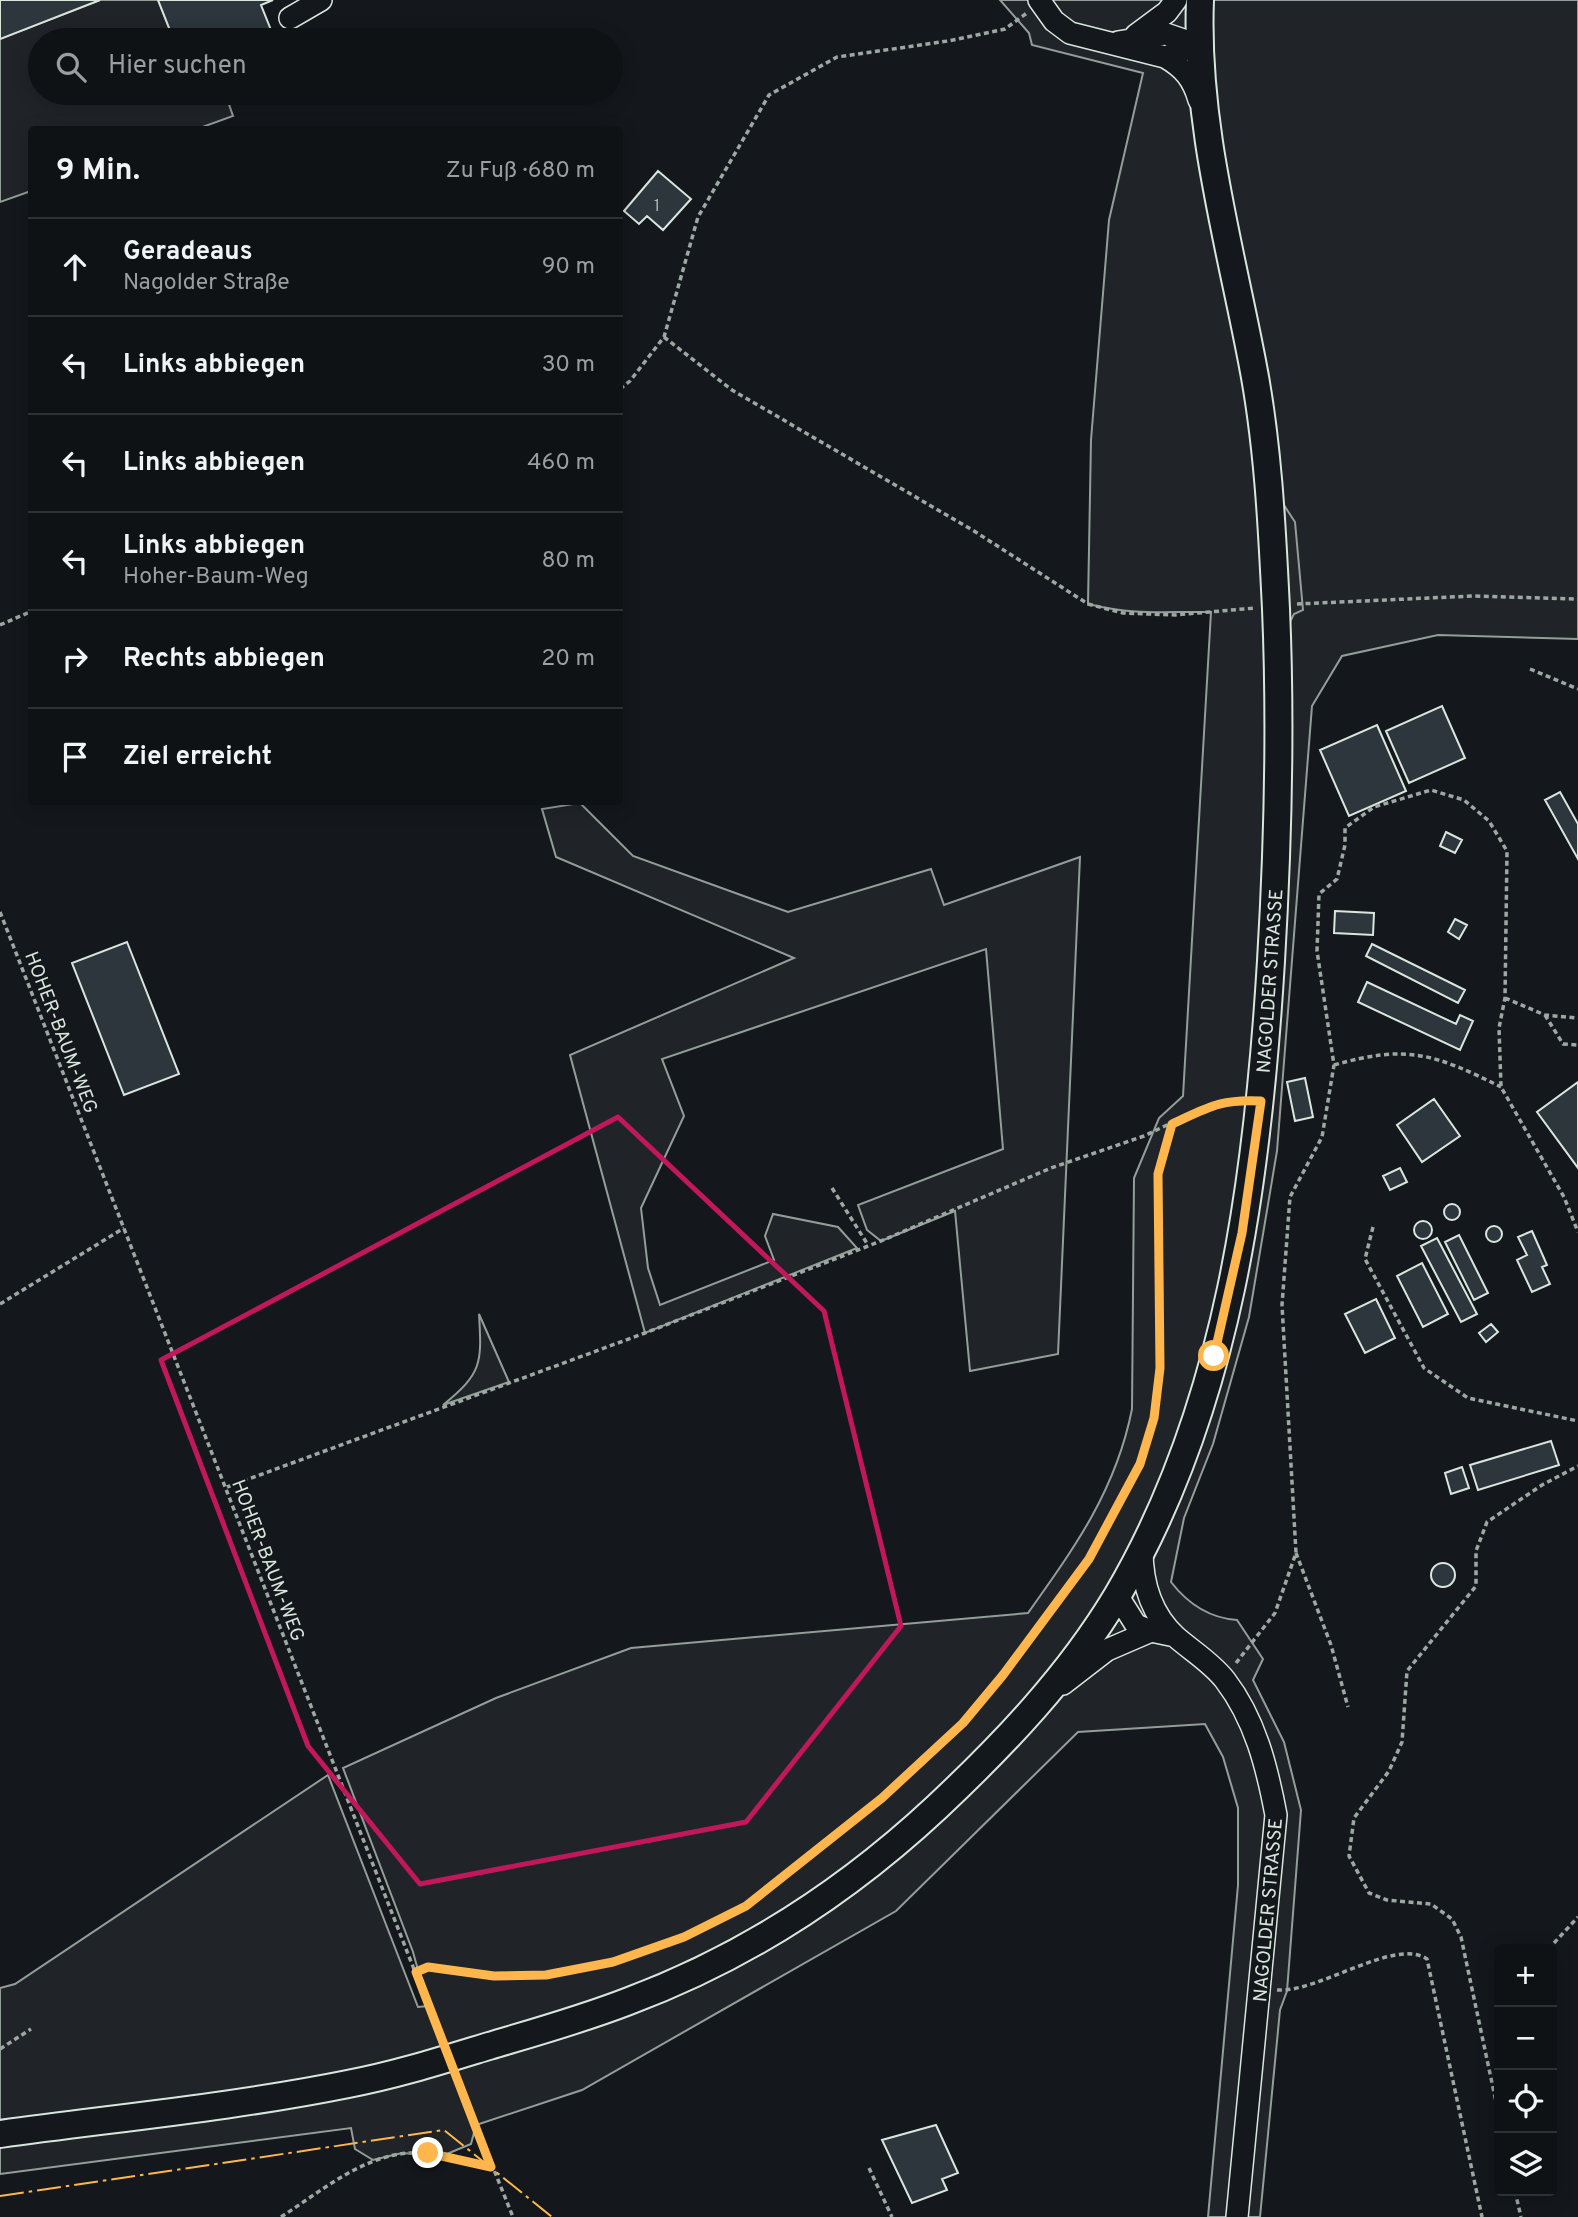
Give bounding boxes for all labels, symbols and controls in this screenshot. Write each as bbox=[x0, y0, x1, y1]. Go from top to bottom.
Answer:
search box bbox=[28, 28, 623, 105]
icon: search bbox=[52, 48, 90, 86]
text: Hier suchen bbox=[108, 50, 247, 83]
text: 9 Min. bbox=[56, 153, 140, 190]
text: Zu Fuß · 680 m bbox=[446, 157, 595, 186]
house number: 1 bbox=[654, 197, 660, 217]
text: Geradeaus bbox=[123, 236, 252, 269]
icon: ahead bbox=[56, 248, 94, 286]
text: 90 m bbox=[542, 253, 595, 282]
text: Nagolder Straße bbox=[123, 269, 290, 298]
icon: left bbox=[56, 346, 94, 384]
text: Links abbiegen bbox=[123, 349, 305, 382]
text: 30 m bbox=[542, 351, 595, 380]
icon: left bbox=[56, 444, 94, 482]
text: Links abbiegen bbox=[123, 447, 305, 480]
text: 460 m bbox=[527, 449, 595, 478]
text: Links abbiegen bbox=[123, 530, 305, 563]
icon: left bbox=[56, 542, 94, 580]
text: 80 m bbox=[542, 547, 595, 576]
text: Hoher-Baum-Weg bbox=[123, 563, 309, 592]
icon: right bbox=[56, 640, 94, 678]
text: Rechts abbiegen bbox=[123, 643, 325, 676]
text: 20 m bbox=[541, 645, 595, 674]
icon: arrive bbox=[56, 738, 94, 776]
text: Ziel erreicht bbox=[123, 741, 272, 774]
street label: NAGOLDER STRASSE bbox=[1253, 888, 1289, 1074]
street label: HOHER-BAUM-WEG bbox=[18, 948, 102, 1117]
route start bbox=[1198, 1340, 1229, 1371]
street label: HOHER-BAUM-WEG bbox=[225, 1476, 309, 1645]
street label: NAGOLDER STRASSE bbox=[1249, 1817, 1289, 2003]
map controls bbox=[1494, 1944, 1557, 2196]
button: + bbox=[1494, 1944, 1557, 2007]
button: − bbox=[1494, 2007, 1557, 2070]
button: locate bbox=[1494, 2070, 1557, 2133]
button: layers bbox=[1494, 2133, 1557, 2196]
route end bbox=[412, 2137, 443, 2168]

